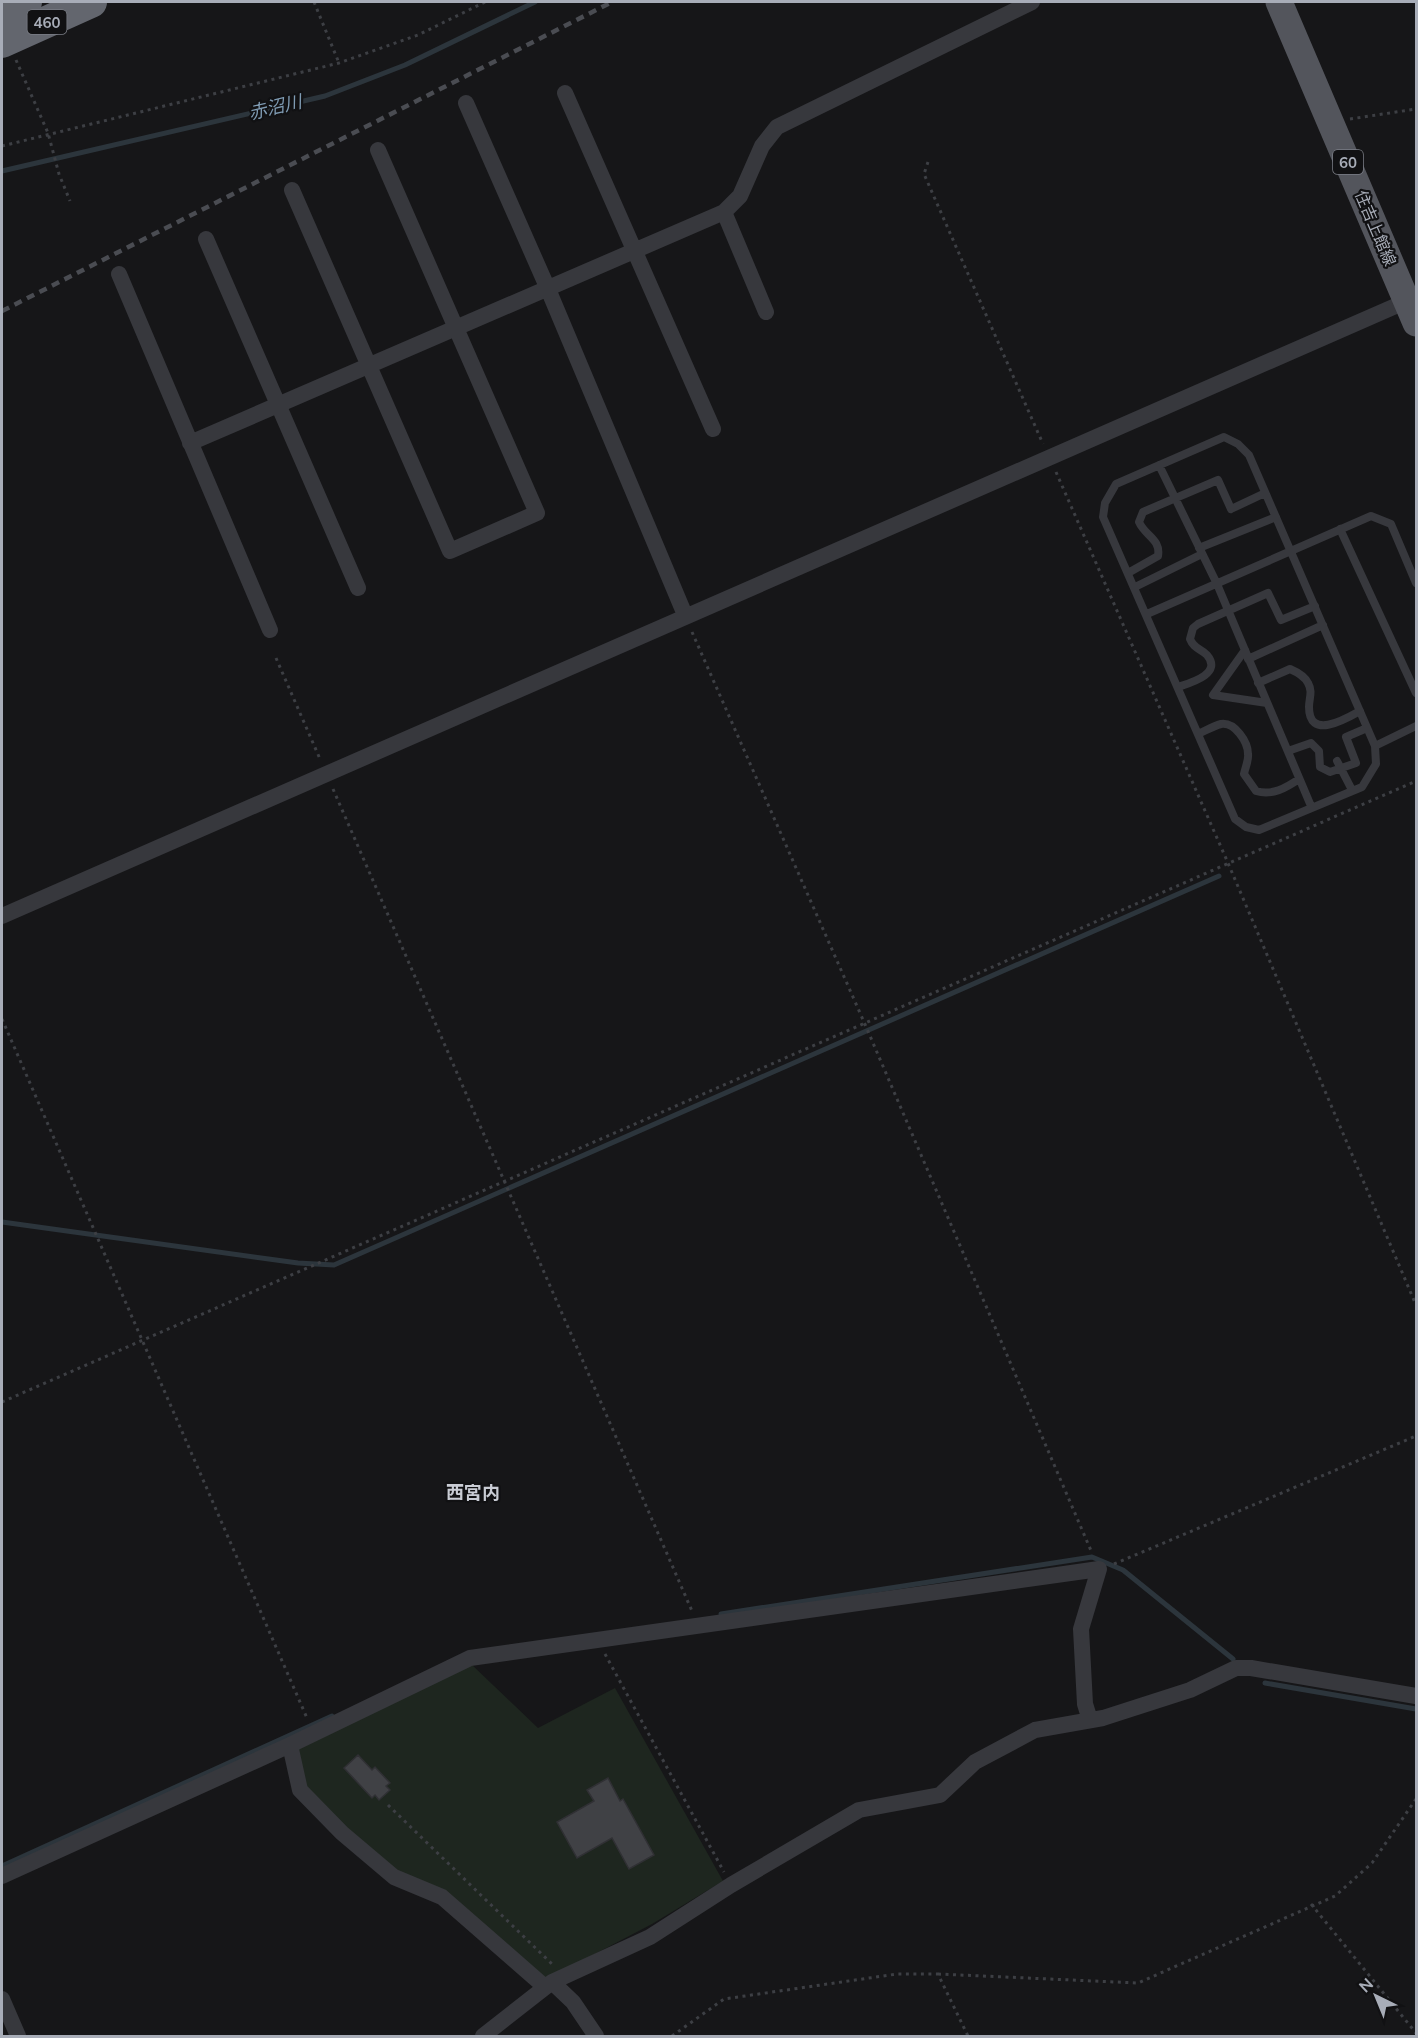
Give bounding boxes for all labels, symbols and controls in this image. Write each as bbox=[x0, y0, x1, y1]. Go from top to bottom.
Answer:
road number: 460 bbox=[28, 10, 66, 34]
water label: 赤沼川 bbox=[246, 89, 306, 124]
road number: 60 bbox=[1333, 150, 1363, 174]
street label: 住吉上館線 bbox=[1351, 187, 1401, 269]
district label: 西宮内 bbox=[446, 1481, 500, 1504]
north arrow bbox=[1346, 1966, 1406, 2026]
text: N bbox=[1355, 1974, 1377, 1996]

